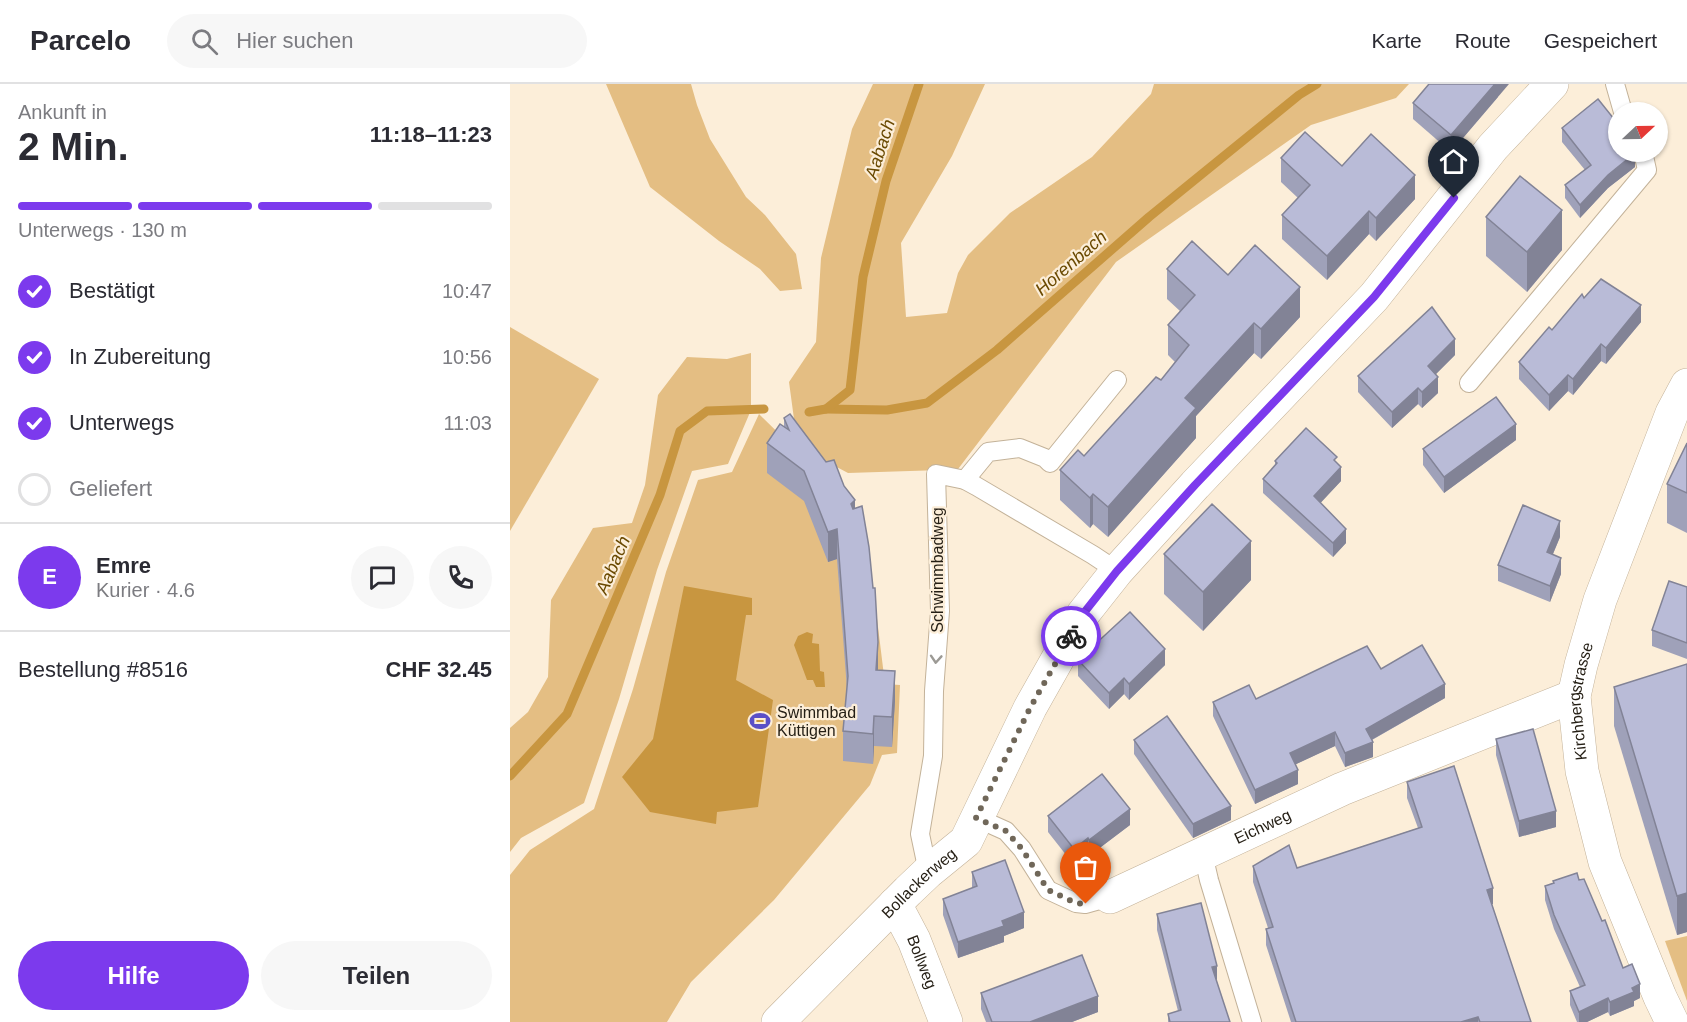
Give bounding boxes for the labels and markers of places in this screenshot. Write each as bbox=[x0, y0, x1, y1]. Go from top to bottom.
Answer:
pin bbox=[1428, 136, 1479, 198]
place label: Swimmbad Küttigen bbox=[777, 704, 856, 739]
sports icon: Swimmbad Küttigen bbox=[748, 709, 772, 733]
pin bbox=[1060, 842, 1111, 904]

